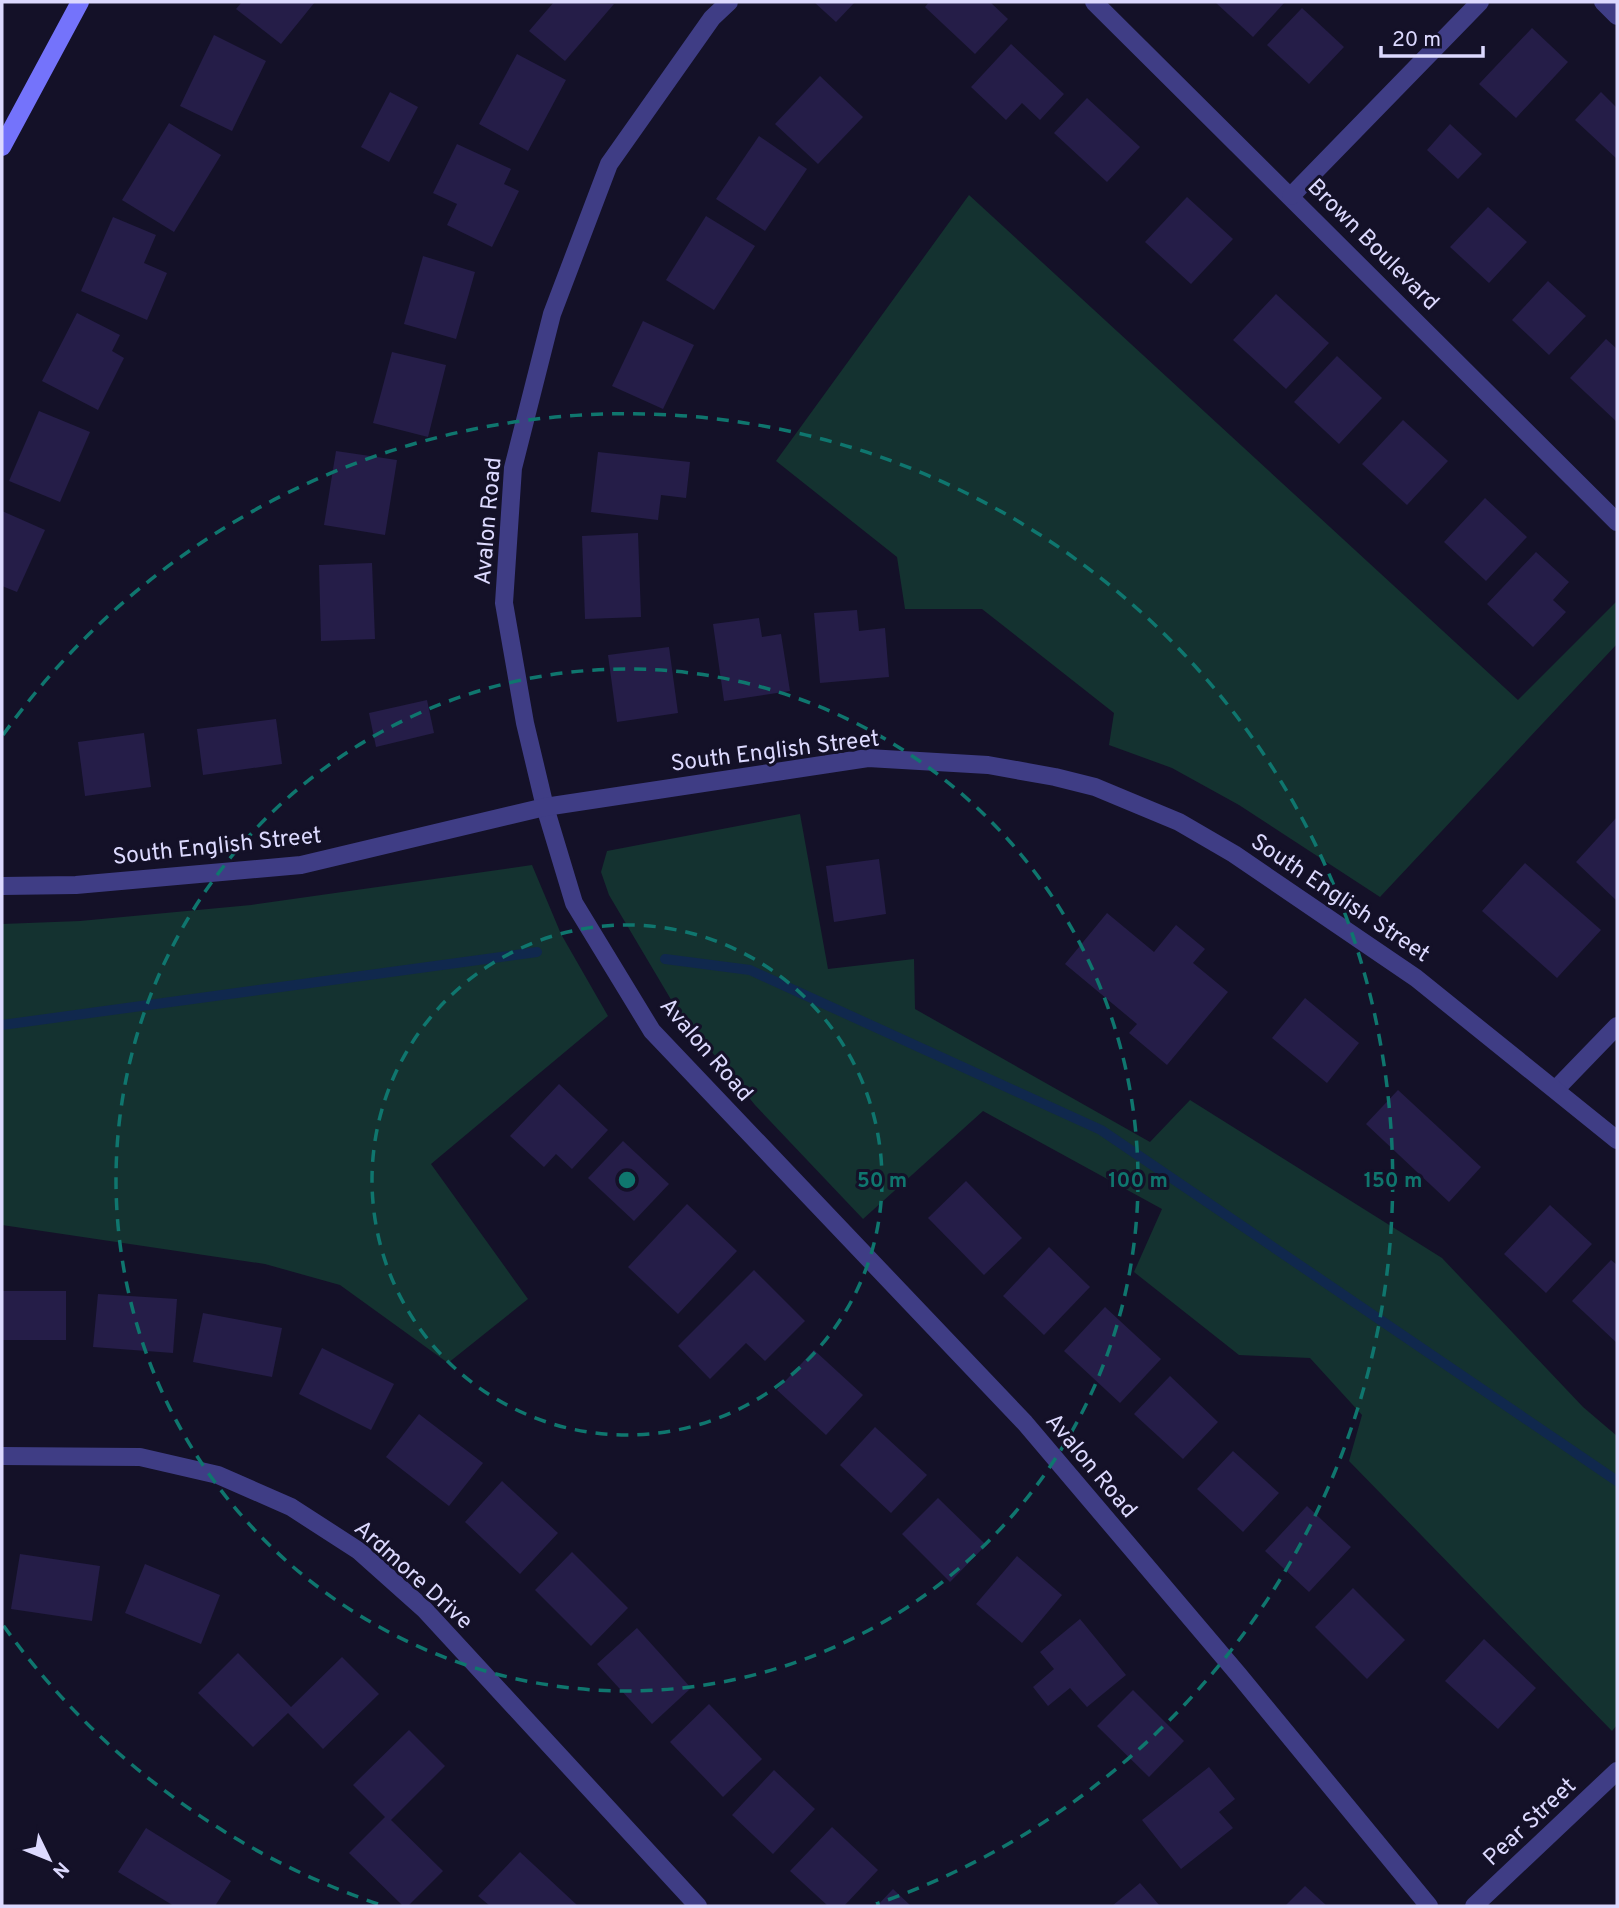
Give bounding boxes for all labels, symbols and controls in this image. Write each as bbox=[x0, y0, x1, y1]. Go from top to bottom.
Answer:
scale bar bbox=[1381, 14, 1482, 58]
text: 20 m bbox=[1392, 27, 1441, 54]
street label: Brown Boulevard bbox=[1300, 174, 1444, 318]
street label: Avalon Road bbox=[469, 456, 510, 586]
street label: South English Street bbox=[669, 725, 881, 780]
street label: South English Street bbox=[111, 822, 323, 873]
street label: South English Street bbox=[1244, 828, 1435, 970]
street label: Avalon Road bbox=[652, 993, 758, 1109]
centre of rings bbox=[615, 1168, 639, 1192]
text: 50 m bbox=[857, 1168, 907, 1195]
text: 100 m bbox=[1108, 1168, 1168, 1195]
text: 150 m bbox=[1364, 1168, 1422, 1195]
street label: Avalon Road bbox=[1038, 1408, 1142, 1525]
street label: Ardmore Drive bbox=[347, 1515, 478, 1637]
street label: Pear Street bbox=[1478, 1772, 1583, 1873]
north arrow bbox=[14, 1824, 84, 1894]
text: N bbox=[47, 1856, 73, 1882]

